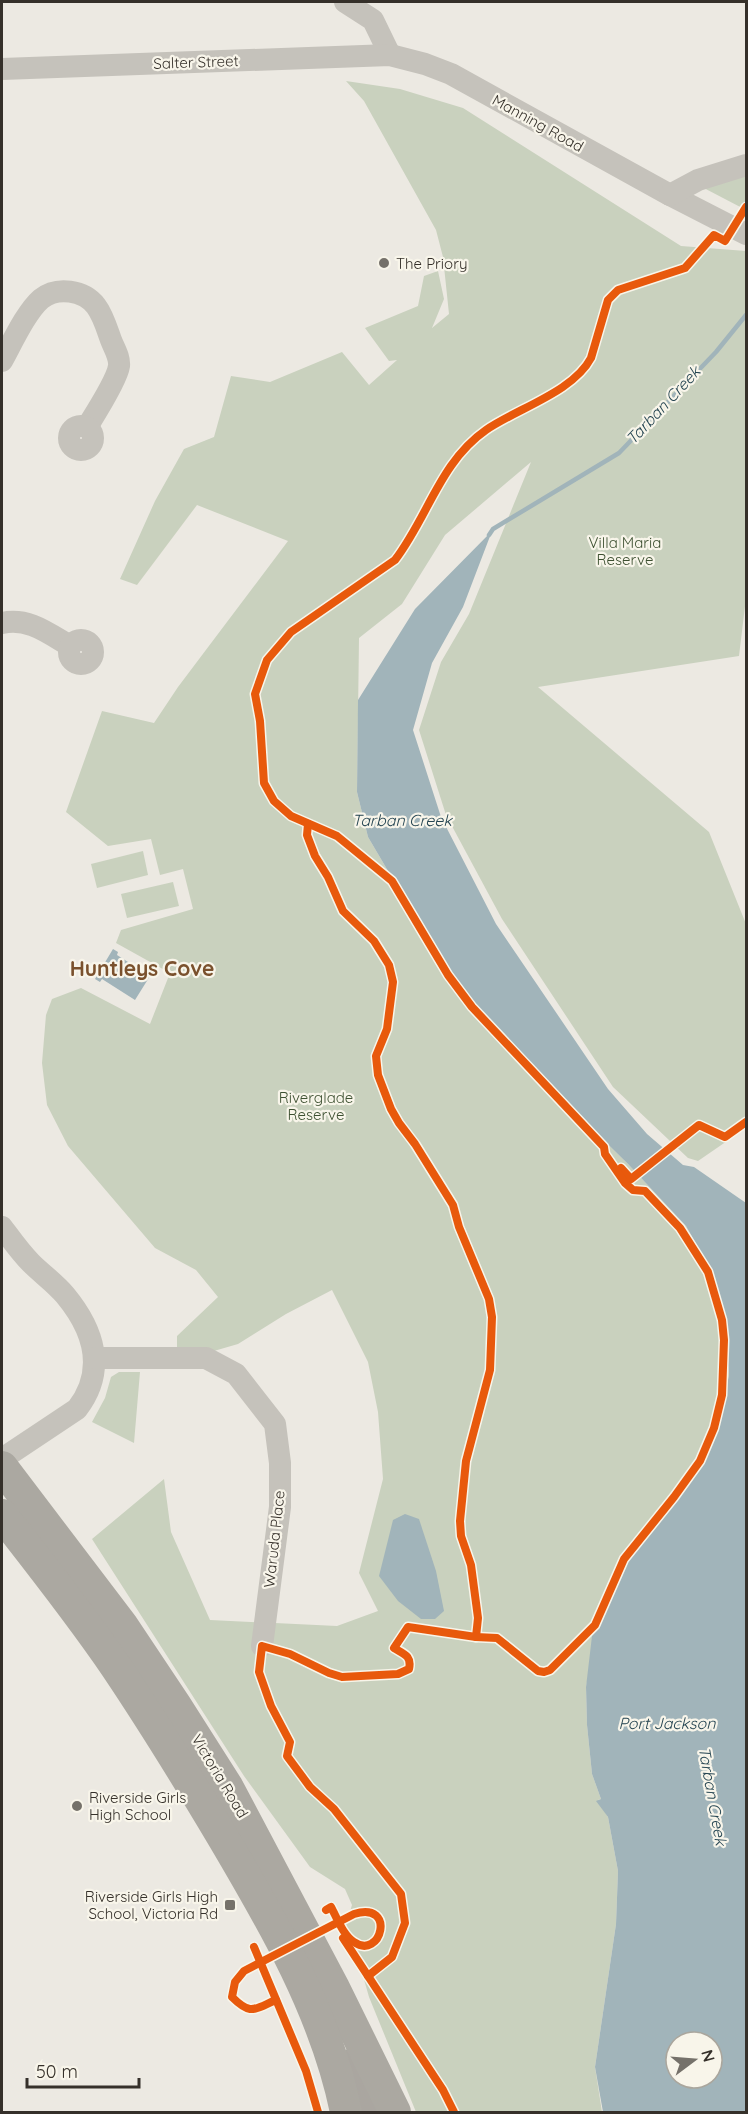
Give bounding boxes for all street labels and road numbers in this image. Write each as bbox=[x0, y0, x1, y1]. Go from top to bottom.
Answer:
street label: Salter Street bbox=[153, 51, 239, 73]
street label: Manning Road bbox=[489, 90, 587, 156]
street label: Waruda Place bbox=[259, 1489, 289, 1589]
street label: Victoria Road bbox=[188, 1731, 252, 1821]

